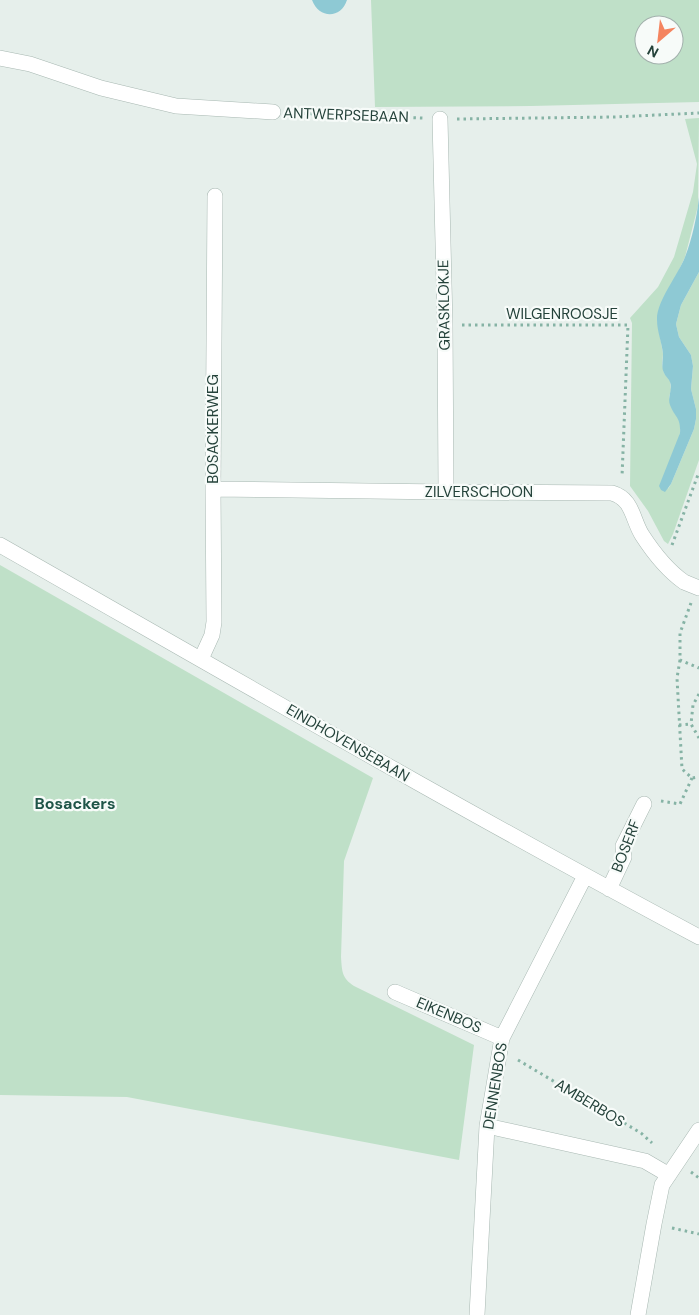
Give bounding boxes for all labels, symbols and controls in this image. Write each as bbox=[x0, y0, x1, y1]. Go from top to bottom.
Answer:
north arrow bbox=[634, 15, 684, 65]
text: N bbox=[644, 41, 662, 62]
street label: ANTWERPSEBAAN bbox=[283, 103, 409, 127]
street label: GRASKLOKJE bbox=[433, 259, 455, 351]
street label: WILGENROOSJE bbox=[506, 304, 618, 324]
street label: BOSACKERWEG bbox=[203, 374, 223, 484]
street label: ZILVERSCHOON bbox=[425, 482, 533, 502]
street label: EINDHOVENSEBAAN bbox=[283, 700, 413, 786]
district label: Bosackers bbox=[35, 793, 115, 814]
street label: BOSERF bbox=[607, 817, 645, 875]
street label: EIKENBOS bbox=[413, 992, 485, 1038]
street label: DENNENBOS bbox=[478, 1041, 512, 1131]
street label: AMBERBOS bbox=[551, 1074, 629, 1132]

